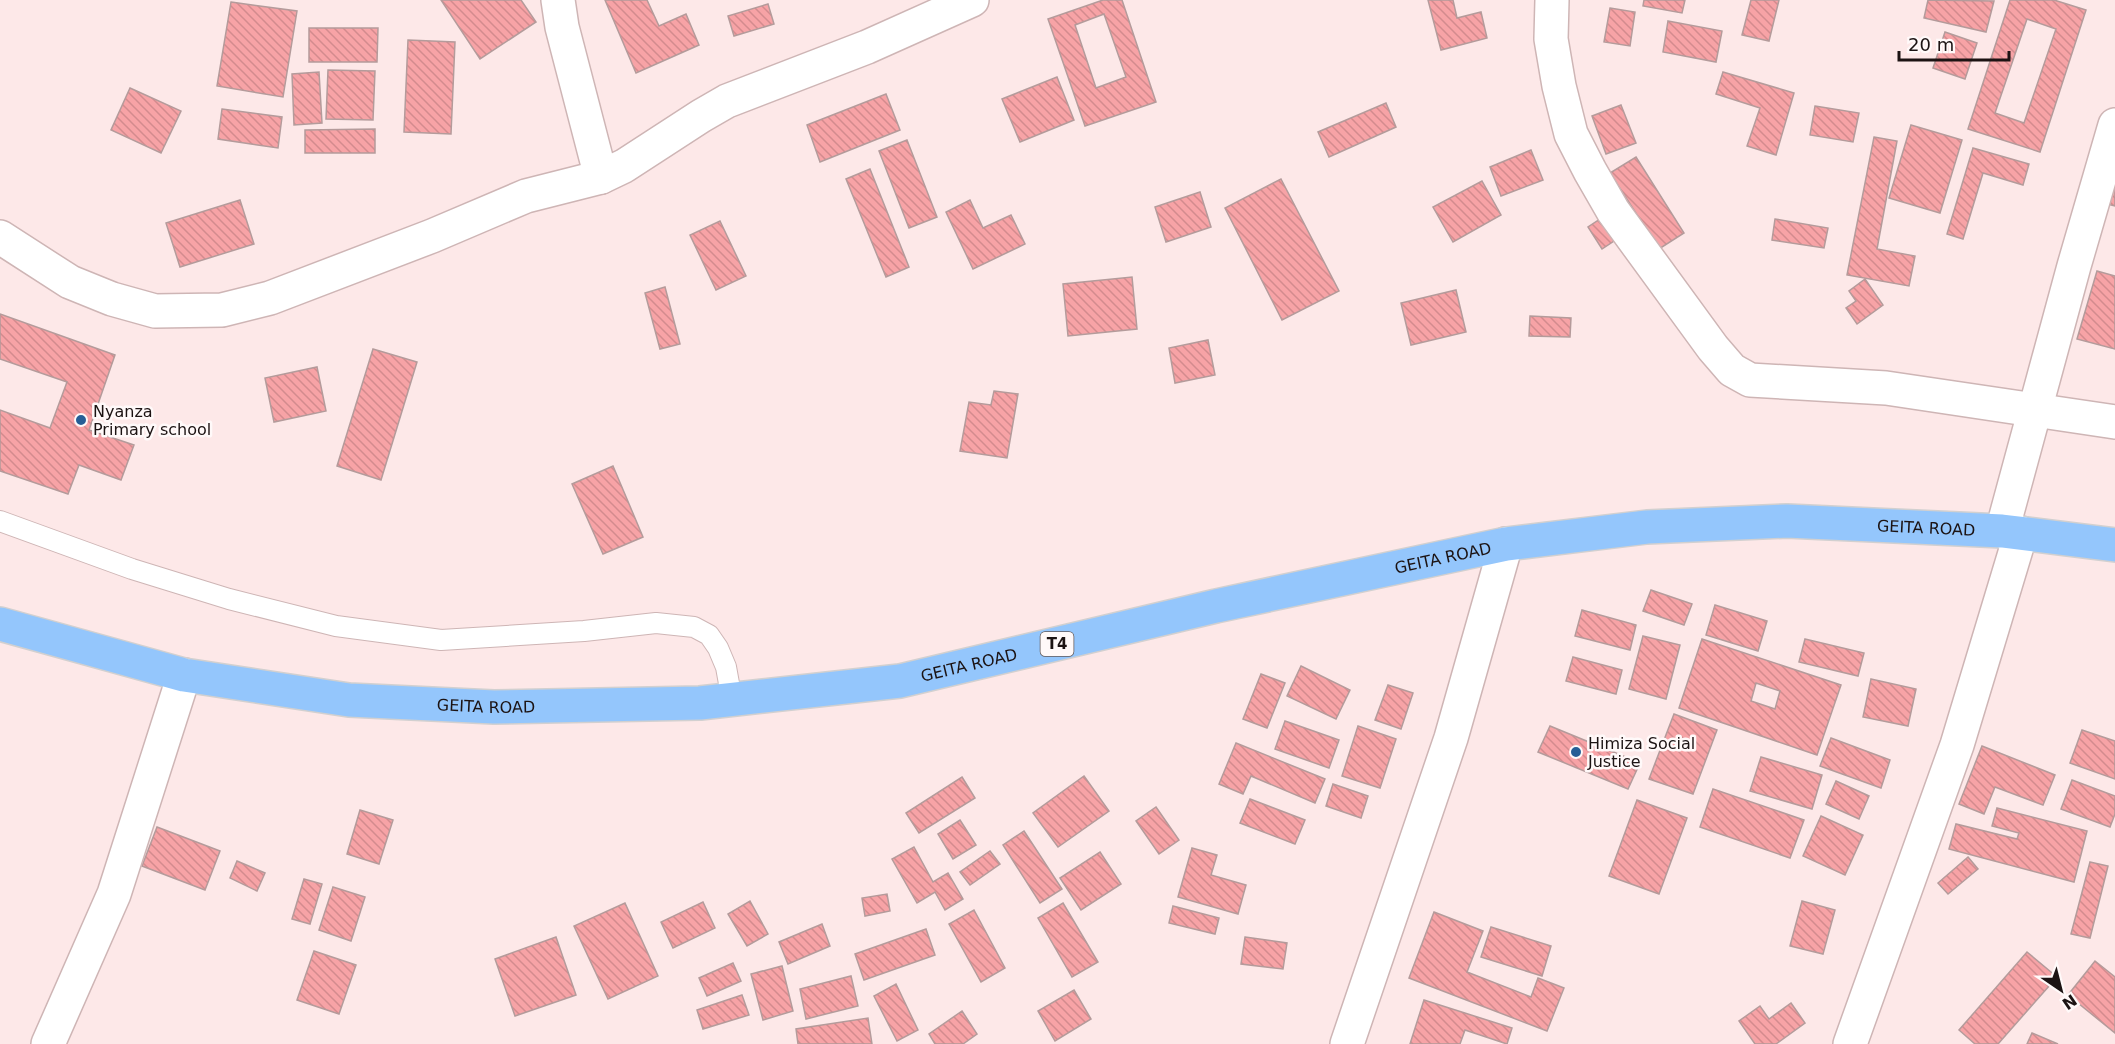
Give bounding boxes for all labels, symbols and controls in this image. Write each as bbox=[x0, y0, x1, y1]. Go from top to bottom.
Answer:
scale bar bbox=[1899, 24, 2008, 62]
text: 20 m bbox=[1908, 34, 1954, 55]
place label: Nyanza Primary school bbox=[93, 402, 211, 439]
marker: Nyanza Primary school bbox=[74, 413, 88, 427]
street label: GEITA ROAD bbox=[1876, 516, 1976, 539]
street label: GEITA ROAD bbox=[1393, 538, 1493, 577]
road number: T4 bbox=[1040, 632, 1074, 656]
street label: GEITA ROAD bbox=[919, 644, 1019, 685]
street label: GEITA ROAD bbox=[436, 695, 535, 717]
place label: Himiza Social Justice bbox=[1587, 734, 1695, 771]
marker: Himiza Social Justice bbox=[1569, 745, 1583, 759]
north arrow bbox=[2031, 960, 2091, 1020]
text: N bbox=[2058, 990, 2080, 1013]

